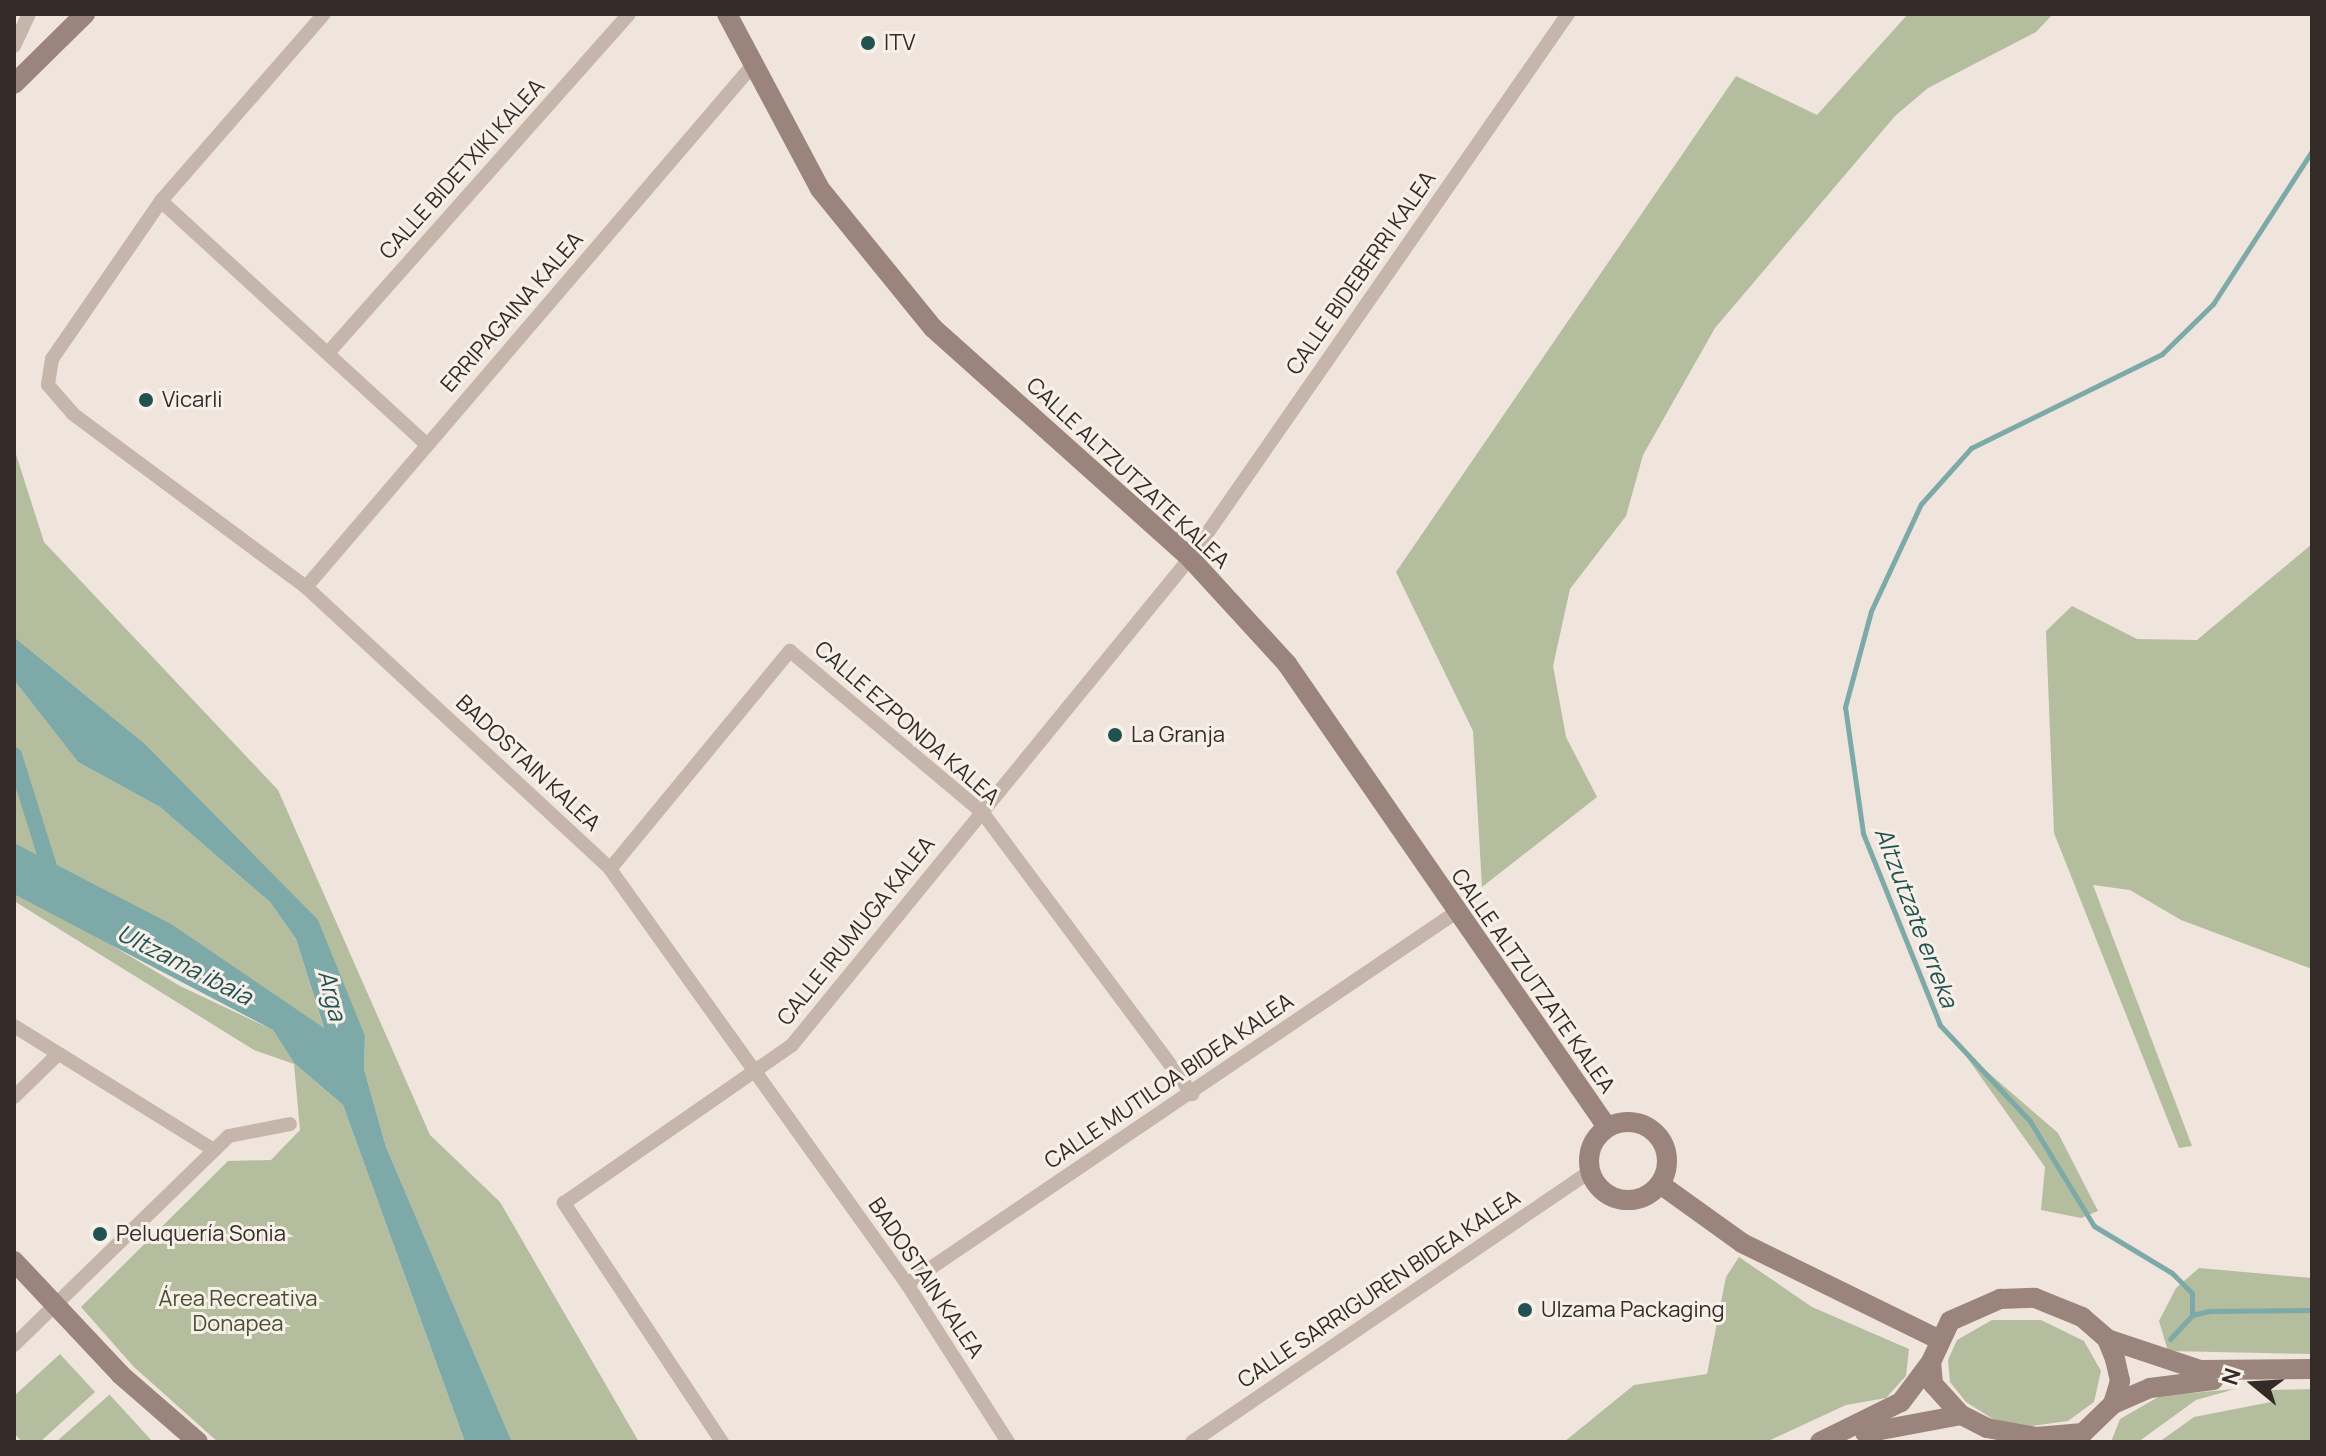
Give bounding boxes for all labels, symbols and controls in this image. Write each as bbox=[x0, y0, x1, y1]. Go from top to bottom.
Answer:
place label: ITV bbox=[884, 30, 916, 56]
marker: ITV bbox=[859, 34, 877, 52]
street label: CALLE BIDETXIKI KALEA bbox=[374, 73, 550, 265]
street label: CALLE BIDEBERRI KALEA bbox=[1281, 166, 1441, 380]
street label: ERRIPAGAINA KALEA bbox=[435, 227, 589, 397]
street label: CALLE ALTZUTZATE KALEA bbox=[1021, 372, 1235, 574]
place label: Vicarli bbox=[162, 387, 223, 413]
marker: Vicarli bbox=[137, 391, 155, 409]
street label: CALLE EZPONDA KALEA bbox=[809, 636, 1005, 810]
street label: BADOSTAIN KALEA bbox=[450, 689, 606, 837]
place label: La Granja bbox=[1131, 722, 1225, 748]
marker: La Granja bbox=[1106, 726, 1124, 744]
water label: Altzutzate erreka bbox=[1869, 823, 1965, 1011]
street label: CALLE IRUMUGA KALEA bbox=[772, 831, 940, 1031]
street label: CALLE ALTZUTZATE KALEA bbox=[1445, 864, 1621, 1098]
water label: Ultzama ibaia bbox=[113, 918, 257, 1010]
water label: Arga bbox=[313, 967, 353, 1023]
street label: CALLE MUTILOA BIDEA KALEA bbox=[1040, 988, 1298, 1174]
street label: CALLE SARRIGUREN BIDEA KALEA bbox=[1233, 1184, 1525, 1394]
street label: BADOSTAIN KALEA bbox=[863, 1193, 989, 1363]
place label: Peluquería Sonia bbox=[116, 1221, 286, 1247]
marker: Peluquería Sonia bbox=[91, 1225, 109, 1243]
park label: Área Recreativa Donapea bbox=[158, 1285, 318, 1336]
place label: Ulzama Packaging bbox=[1541, 1297, 1725, 1323]
marker: Ulzama Packaging bbox=[1516, 1301, 1534, 1319]
north arrow bbox=[2214, 1344, 2294, 1424]
text: N bbox=[2214, 1364, 2248, 1389]

